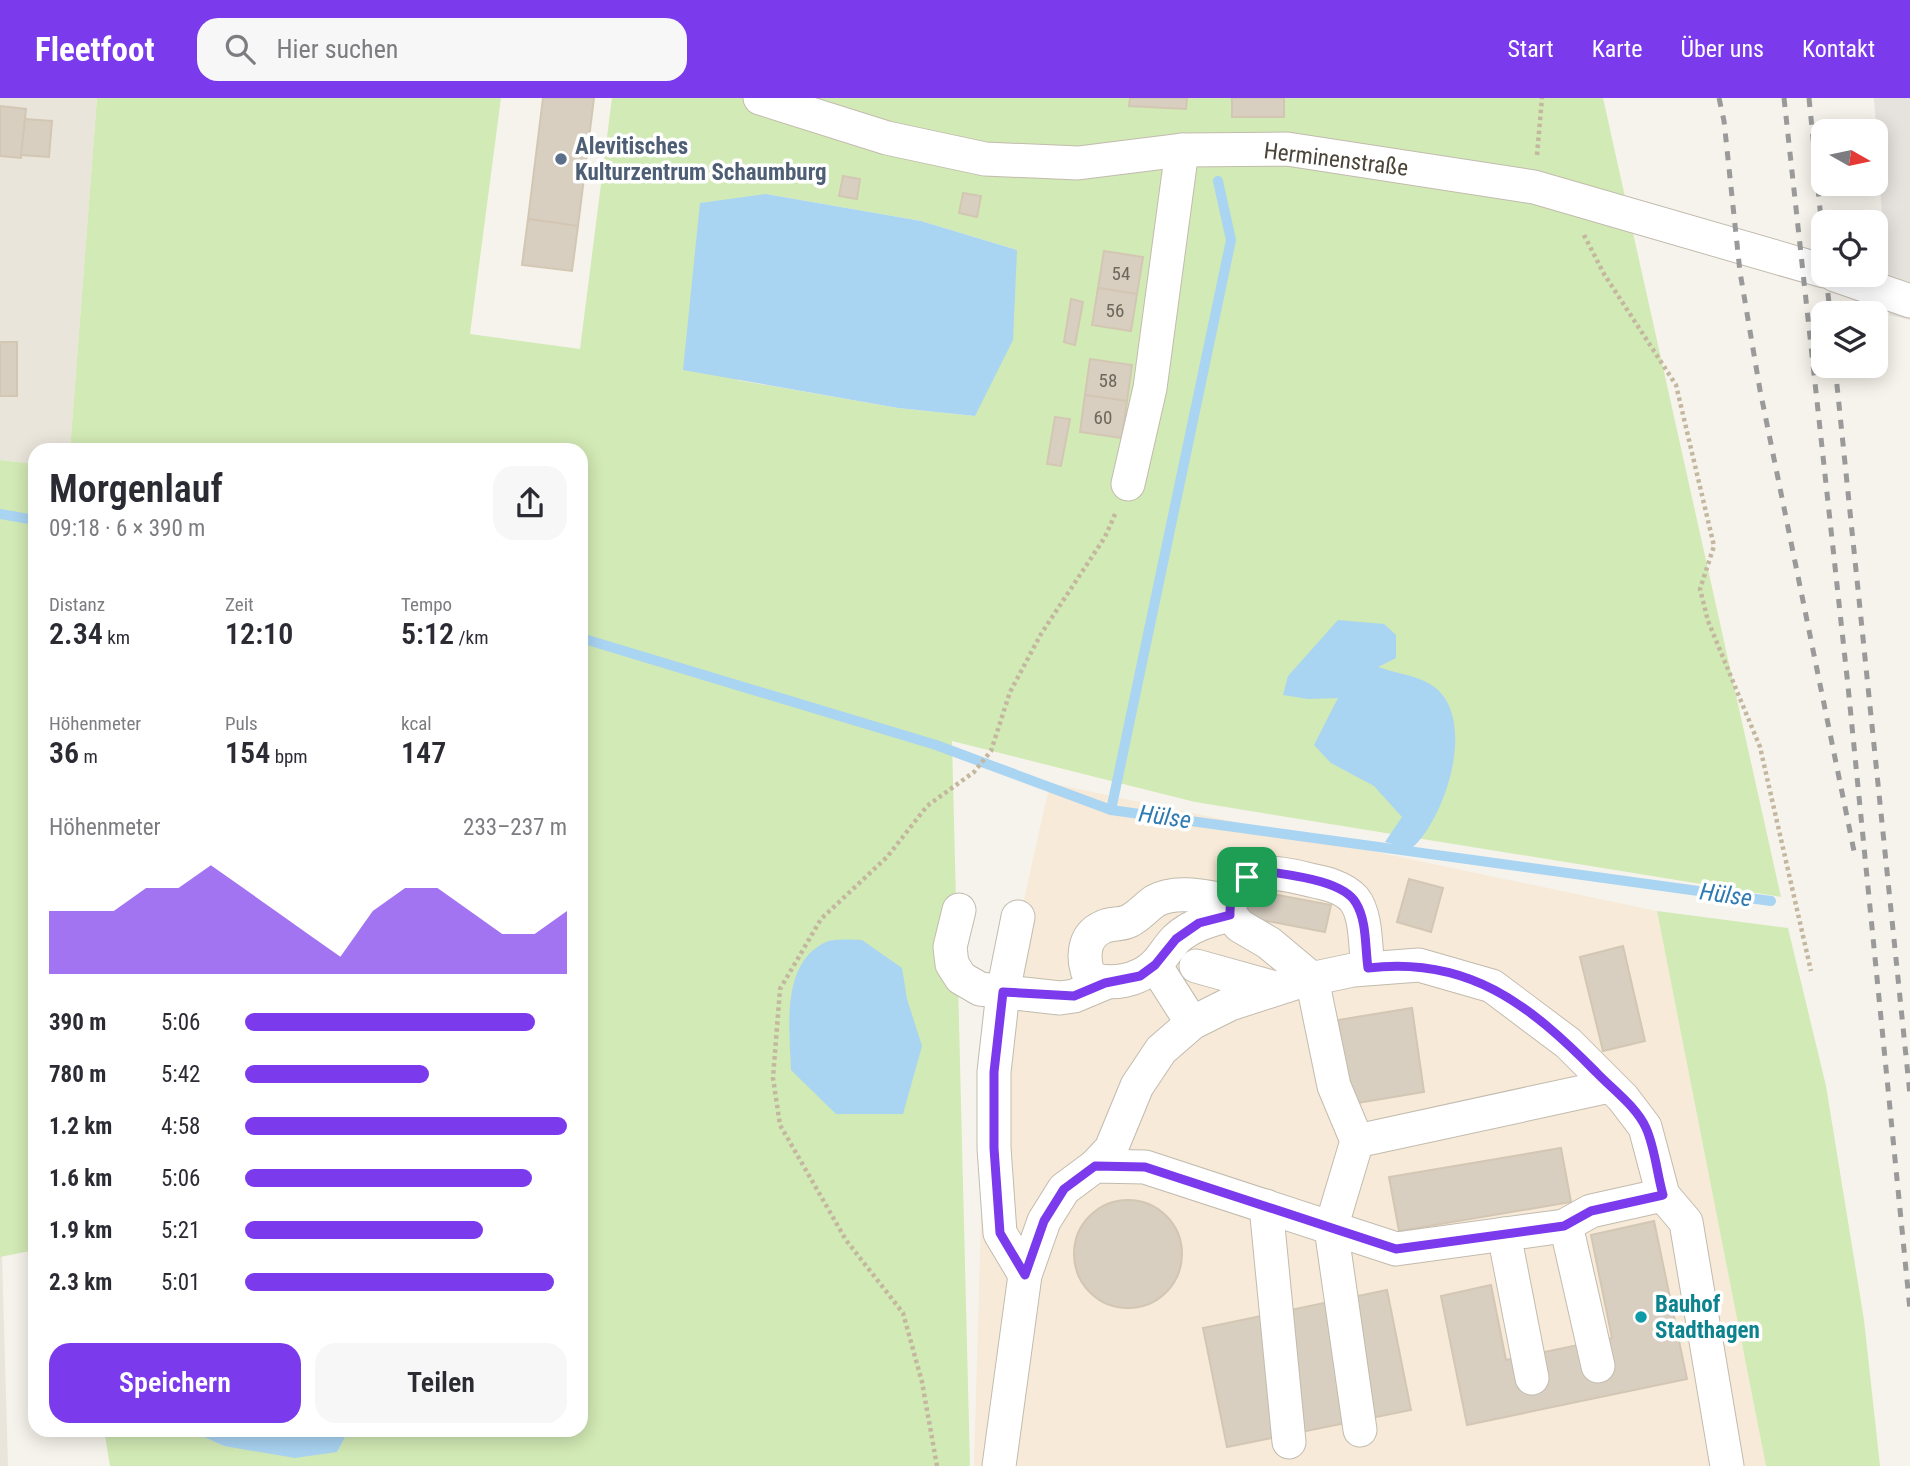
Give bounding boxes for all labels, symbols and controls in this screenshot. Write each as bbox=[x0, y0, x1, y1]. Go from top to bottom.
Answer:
search box bbox=[197, 18, 687, 81]
text: Fleetfoot bbox=[35, 30, 155, 69]
icon: search bbox=[221, 30, 259, 68]
text: Hier suchen bbox=[277, 34, 398, 64]
text: Start bbox=[1508, 35, 1554, 63]
text: Karte bbox=[1592, 35, 1642, 63]
text: Über uns bbox=[1680, 35, 1764, 63]
text: Kontakt bbox=[1802, 35, 1875, 63]
north arrow bbox=[1811, 119, 1888, 196]
map controls bbox=[1811, 119, 1888, 378]
place label: Alevitisches Kulturzentrum Schaumburg bbox=[575, 133, 827, 186]
street label: Herminenstraße bbox=[1262, 137, 1410, 182]
marker: Alevitisches Kulturzentrum Schaumburg bbox=[553, 151, 569, 167]
button: locate bbox=[1811, 210, 1888, 287]
house number: 54 bbox=[1112, 262, 1130, 285]
house number: 56 bbox=[1106, 299, 1124, 322]
button: layers bbox=[1811, 301, 1888, 378]
house number: 58 bbox=[1099, 369, 1117, 392]
house number: 60 bbox=[1094, 406, 1112, 429]
button: share bbox=[493, 466, 567, 540]
text: Morgenlauf bbox=[49, 467, 223, 511]
text: 09:18 · 6 × 390 m bbox=[49, 515, 205, 542]
text: Distanz bbox=[49, 593, 105, 616]
text: Zeit bbox=[225, 593, 254, 616]
text: Tempo bbox=[401, 593, 452, 616]
text: 2.34 bbox=[49, 616, 103, 651]
text: 12:10 bbox=[225, 616, 293, 651]
text: 5:12 bbox=[401, 616, 454, 651]
text: km bbox=[103, 626, 130, 649]
text: /km bbox=[454, 626, 488, 649]
text: Höhenmeter bbox=[49, 712, 141, 735]
text: Puls bbox=[225, 712, 258, 735]
text: kcal bbox=[401, 712, 432, 735]
text: 36 bbox=[49, 735, 79, 770]
text: 154 bbox=[225, 735, 270, 770]
text: 147 bbox=[401, 735, 446, 770]
text: m bbox=[79, 745, 98, 768]
text: bpm bbox=[270, 745, 308, 768]
water label: Hülse bbox=[1137, 799, 1193, 835]
text: Höhenmeter bbox=[49, 814, 161, 841]
text: 233–237 m bbox=[463, 814, 567, 841]
pin bbox=[1217, 847, 1277, 907]
icon: arrive bbox=[1228, 858, 1266, 896]
water label: Hülse bbox=[1698, 877, 1754, 913]
text: 390 m bbox=[49, 1009, 106, 1036]
text: 5:06 bbox=[161, 1009, 200, 1036]
text: 780 m bbox=[49, 1061, 106, 1088]
text: 5:42 bbox=[161, 1061, 200, 1088]
text: 1.2 km bbox=[49, 1113, 112, 1140]
text: 4:58 bbox=[161, 1113, 200, 1140]
text: 1.6 km bbox=[49, 1165, 112, 1192]
text: 5:06 bbox=[161, 1165, 200, 1192]
text: 1.9 km bbox=[49, 1217, 112, 1244]
text: 5:21 bbox=[161, 1217, 200, 1244]
text: 2.3 km bbox=[49, 1269, 112, 1296]
text: 5:01 bbox=[161, 1269, 200, 1296]
place label: Bauhof Stadthagen bbox=[1655, 1291, 1760, 1344]
marker: Bauhof Stadthagen bbox=[1633, 1309, 1649, 1325]
button: Speichern bbox=[49, 1343, 301, 1423]
button: Teilen bbox=[315, 1343, 567, 1423]

